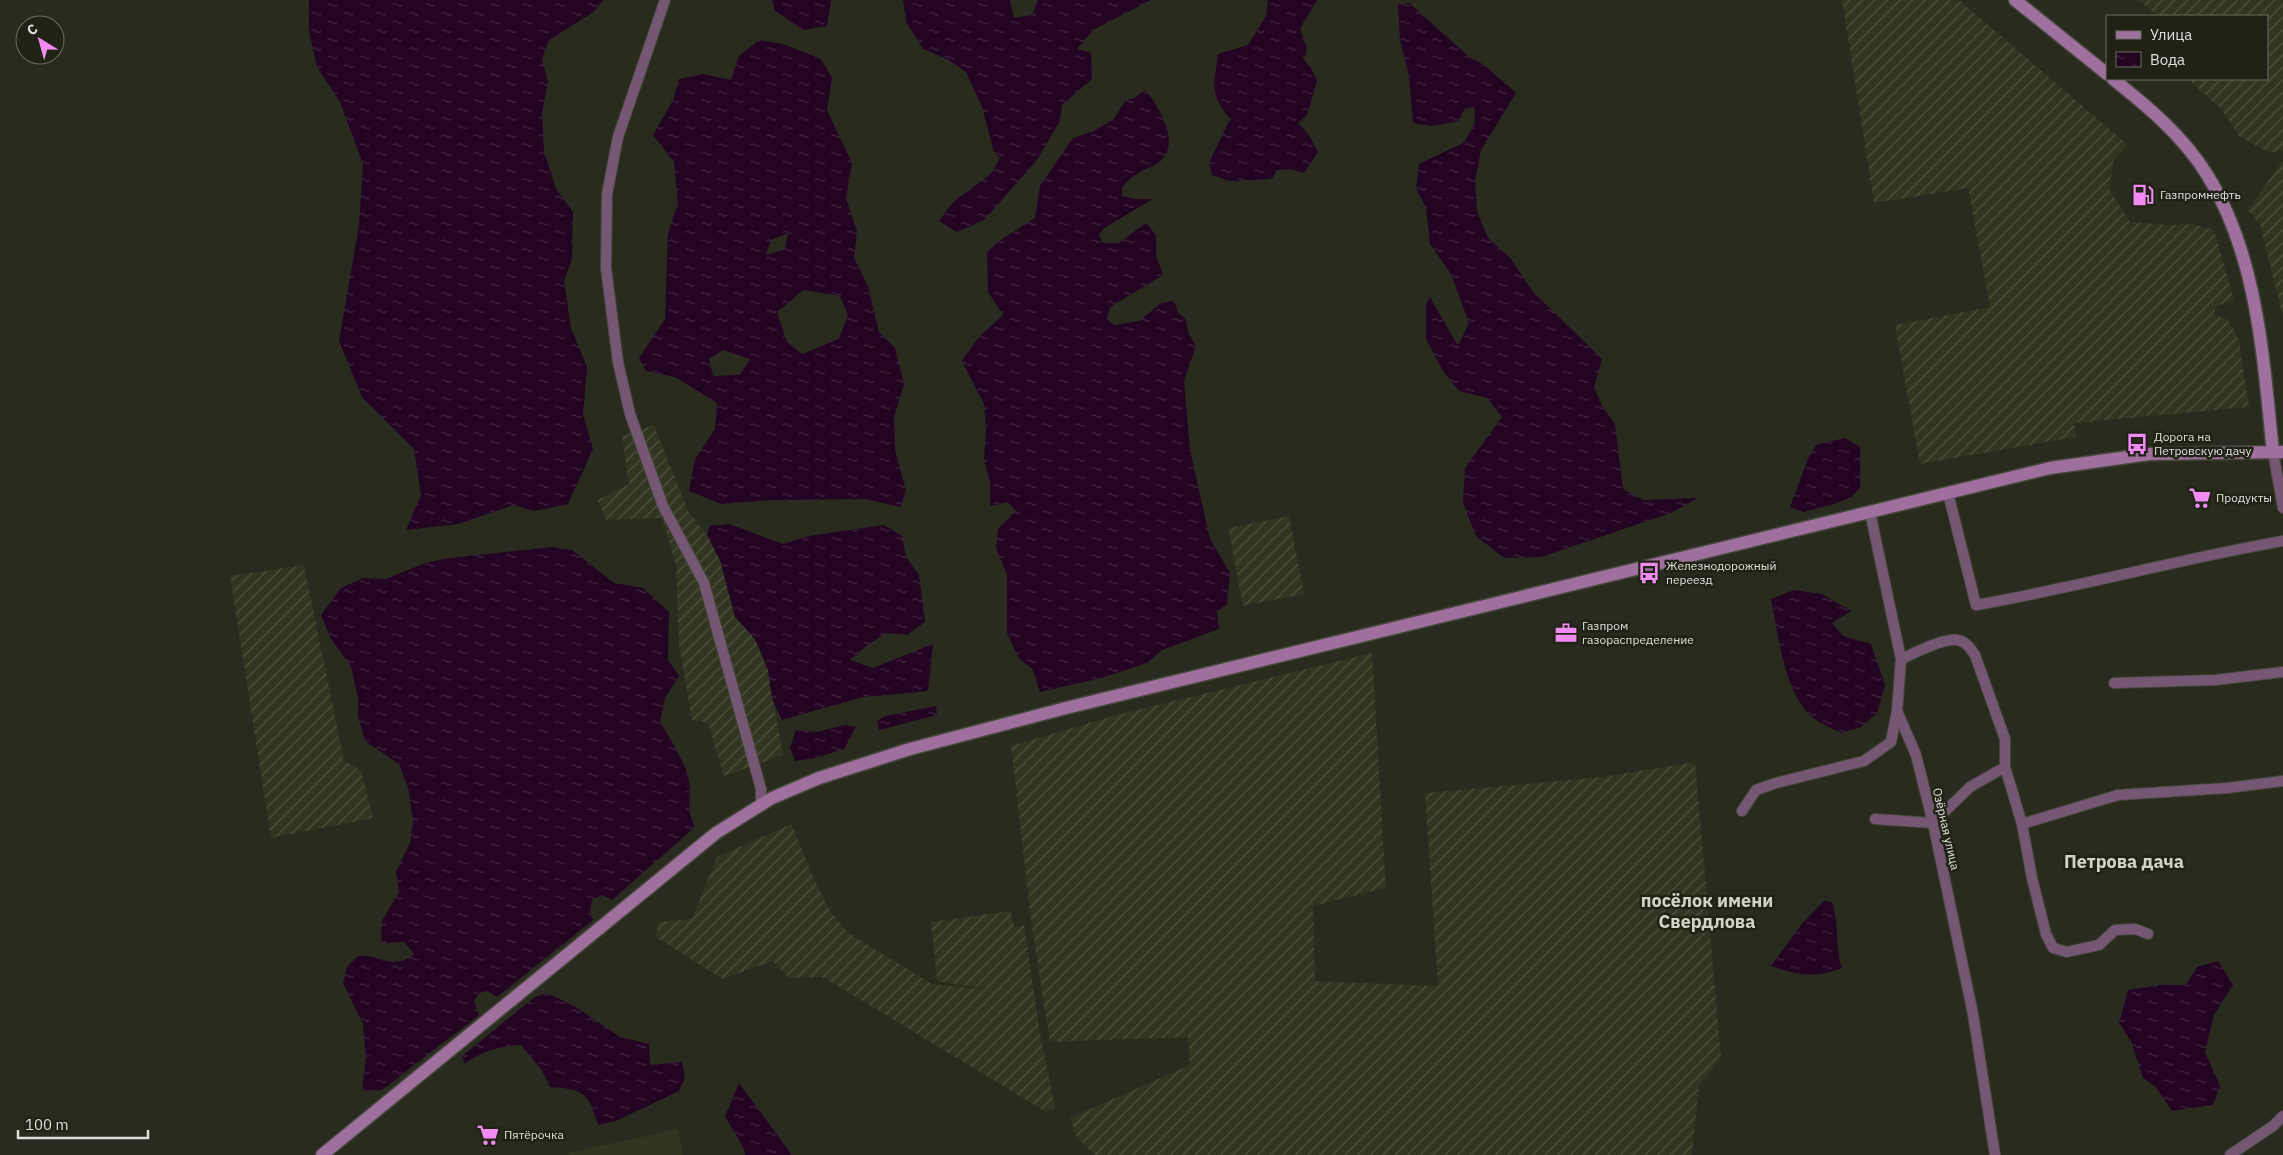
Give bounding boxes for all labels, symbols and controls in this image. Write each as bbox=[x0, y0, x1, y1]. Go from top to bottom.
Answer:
north arrow bbox=[15, 15, 65, 65]
legend bbox=[2106, 15, 2268, 80]
text: С bbox=[23, 20, 41, 40]
text: Улица bbox=[2150, 25, 2192, 44]
text: Вода bbox=[2150, 50, 2185, 69]
fuel station icon: Газпромнефть bbox=[2130, 182, 2156, 208]
place label: Газпромнефть bbox=[2160, 187, 2241, 202]
place label: Дорога на Петровскую дачу bbox=[2154, 429, 2252, 458]
bus stop icon: Дорога на Петровскую дачу bbox=[2124, 431, 2150, 457]
supermarket icon: Продукты bbox=[2187, 485, 2213, 511]
place label: Продукты bbox=[2216, 490, 2272, 505]
place label: Железнодорожный переезд bbox=[1666, 558, 1777, 587]
bus stop icon: Железнодорожный переезд bbox=[1636, 560, 1662, 586]
place label: Газпром газораспределение bbox=[1582, 618, 1694, 647]
office icon: Газпром газораспределение bbox=[1553, 620, 1579, 646]
street label: Озёрная улица bbox=[1930, 786, 1963, 872]
district label: Петрова дача bbox=[2064, 850, 2184, 873]
district label: посёлок имени Свердлова bbox=[1641, 889, 1773, 933]
scale bar bbox=[18, 1108, 148, 1140]
text: 100 m bbox=[25, 1115, 69, 1134]
supermarket icon: Пятёрочка bbox=[475, 1122, 501, 1148]
place label: Пятёрочка bbox=[504, 1127, 564, 1142]

